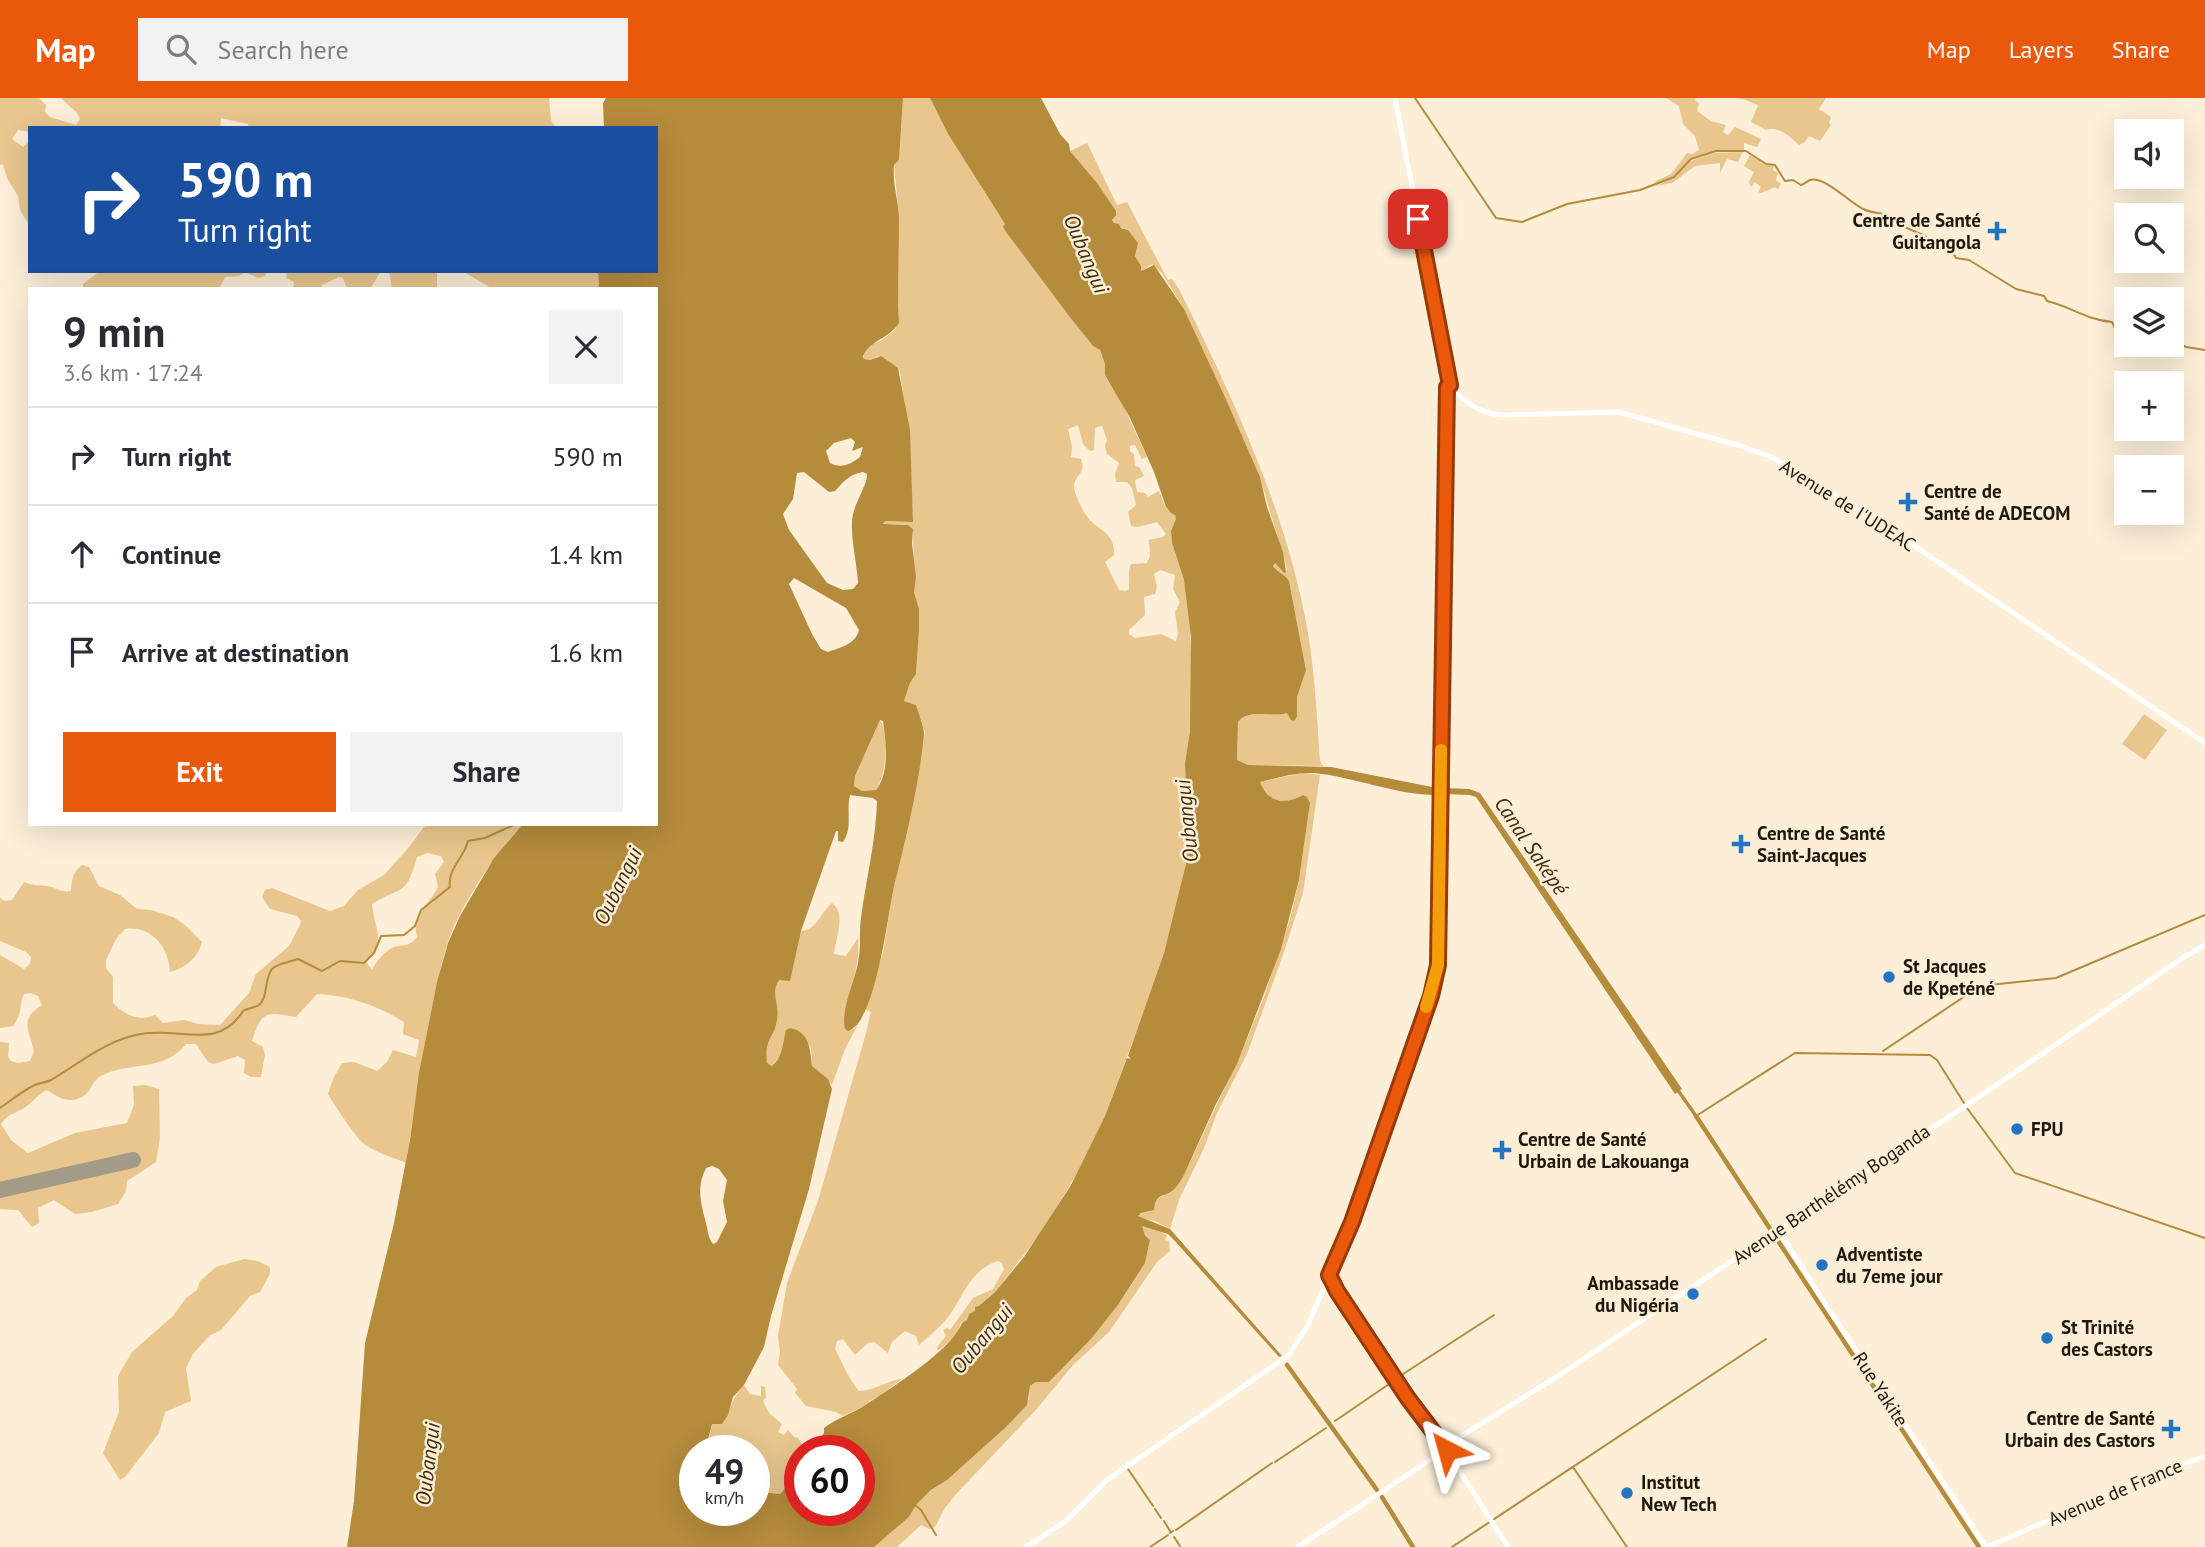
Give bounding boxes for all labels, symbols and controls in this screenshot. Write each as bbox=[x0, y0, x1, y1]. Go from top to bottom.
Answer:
search box bbox=[138, 18, 628, 81]
text: Map bbox=[35, 28, 96, 71]
icon: search bbox=[162, 30, 200, 68]
text: Search here bbox=[218, 33, 349, 66]
text: Map bbox=[1927, 34, 1971, 65]
text: Layers bbox=[2009, 34, 2074, 65]
text: Share bbox=[2112, 34, 2170, 65]
map controls bbox=[2114, 119, 2184, 525]
button: sound bbox=[2114, 119, 2184, 189]
text: 590 m bbox=[178, 147, 313, 211]
icon: right bbox=[63, 154, 154, 245]
pin bbox=[1388, 189, 1448, 249]
icon: arrive bbox=[1399, 200, 1437, 238]
button: search bbox=[2114, 203, 2184, 273]
place label: Centre de Santé Guitangola bbox=[1853, 208, 1981, 254]
text: Turn right bbox=[178, 209, 312, 251]
water label: Oubangui bbox=[1058, 210, 1115, 298]
marker: Centre de Santé Guitangola bbox=[1987, 221, 2007, 241]
button: layers bbox=[2114, 287, 2184, 357]
text: 9 min bbox=[63, 304, 165, 359]
button: close bbox=[549, 310, 623, 384]
text: 3.6 km · 17:24 bbox=[63, 358, 202, 387]
button: + bbox=[2114, 371, 2184, 441]
icon: right bbox=[63, 437, 101, 475]
text: Turn right bbox=[122, 440, 231, 473]
text: 590 m bbox=[552, 440, 623, 473]
street label: Avenue de I'UDEAC bbox=[1776, 454, 1920, 556]
button: − bbox=[2114, 455, 2184, 525]
place label: Centre de Santé de ADECOM bbox=[1924, 479, 2070, 525]
marker: Centre de Santé de ADECOM bbox=[1898, 492, 1918, 512]
icon: ahead bbox=[63, 535, 101, 573]
text: Continue bbox=[122, 538, 221, 571]
text: 1.4 km bbox=[549, 538, 623, 571]
icon: arrive bbox=[63, 633, 101, 671]
text: Arrive at destination bbox=[122, 636, 349, 669]
text: 1.6 km bbox=[549, 636, 623, 669]
button: Exit bbox=[63, 732, 336, 812]
button: Share bbox=[350, 732, 623, 812]
water label: Oubangui bbox=[1169, 778, 1204, 864]
water label: Canal Saképé bbox=[1489, 791, 1574, 900]
place label: Centre de Santé Saint-Jacques bbox=[1757, 821, 1885, 867]
marker: Centre de Santé Saint-Jacques bbox=[1731, 834, 1751, 854]
water label: Oubangui bbox=[587, 842, 648, 929]
place label: St Jacques de Kpeténé bbox=[1903, 954, 1995, 1000]
marker: St Jacques de Kpeténé bbox=[1881, 969, 1897, 985]
place label: FPU bbox=[2031, 1117, 2063, 1141]
street label: Avenue Barthélémy Boganda bbox=[1728, 1119, 1934, 1269]
marker: FPU bbox=[2009, 1121, 2025, 1137]
place label: Centre de Santé Urbain de Lakouanga bbox=[1518, 1127, 1689, 1173]
marker: Centre de Santé Urbain de Lakouanga bbox=[1492, 1140, 1512, 1160]
place label: Adventiste du 7eme jour bbox=[1836, 1242, 1943, 1288]
marker: Adventiste du 7eme jour bbox=[1814, 1257, 1830, 1273]
place label: Ambassade du Nigéria bbox=[1587, 1271, 1679, 1317]
marker: Ambassade du Nigéria bbox=[1685, 1286, 1701, 1302]
water label: Oubangui bbox=[944, 1298, 1019, 1379]
place label: St Trinité des Castors bbox=[2061, 1315, 2153, 1361]
marker: St Trinité des Castors bbox=[2039, 1330, 2055, 1346]
street label: Rue Yakite bbox=[1848, 1347, 1914, 1431]
place label: Centre de Santé Urbain des Castors bbox=[2005, 1406, 2155, 1452]
position arrow bbox=[1410, 1413, 1484, 1487]
marker: Centre de Santé Urbain des Castors bbox=[2161, 1419, 2181, 1439]
water label: Oubangui bbox=[409, 1420, 446, 1507]
speed limit sign: 60 bbox=[784, 1435, 875, 1526]
text: 49 bbox=[705, 1448, 744, 1494]
street label: Avenue de France bbox=[2044, 1453, 2186, 1531]
place label: Institut New Tech bbox=[1641, 1470, 1717, 1516]
marker: Institut New Tech bbox=[1619, 1485, 1635, 1501]
text: km/h bbox=[705, 1486, 744, 1509]

